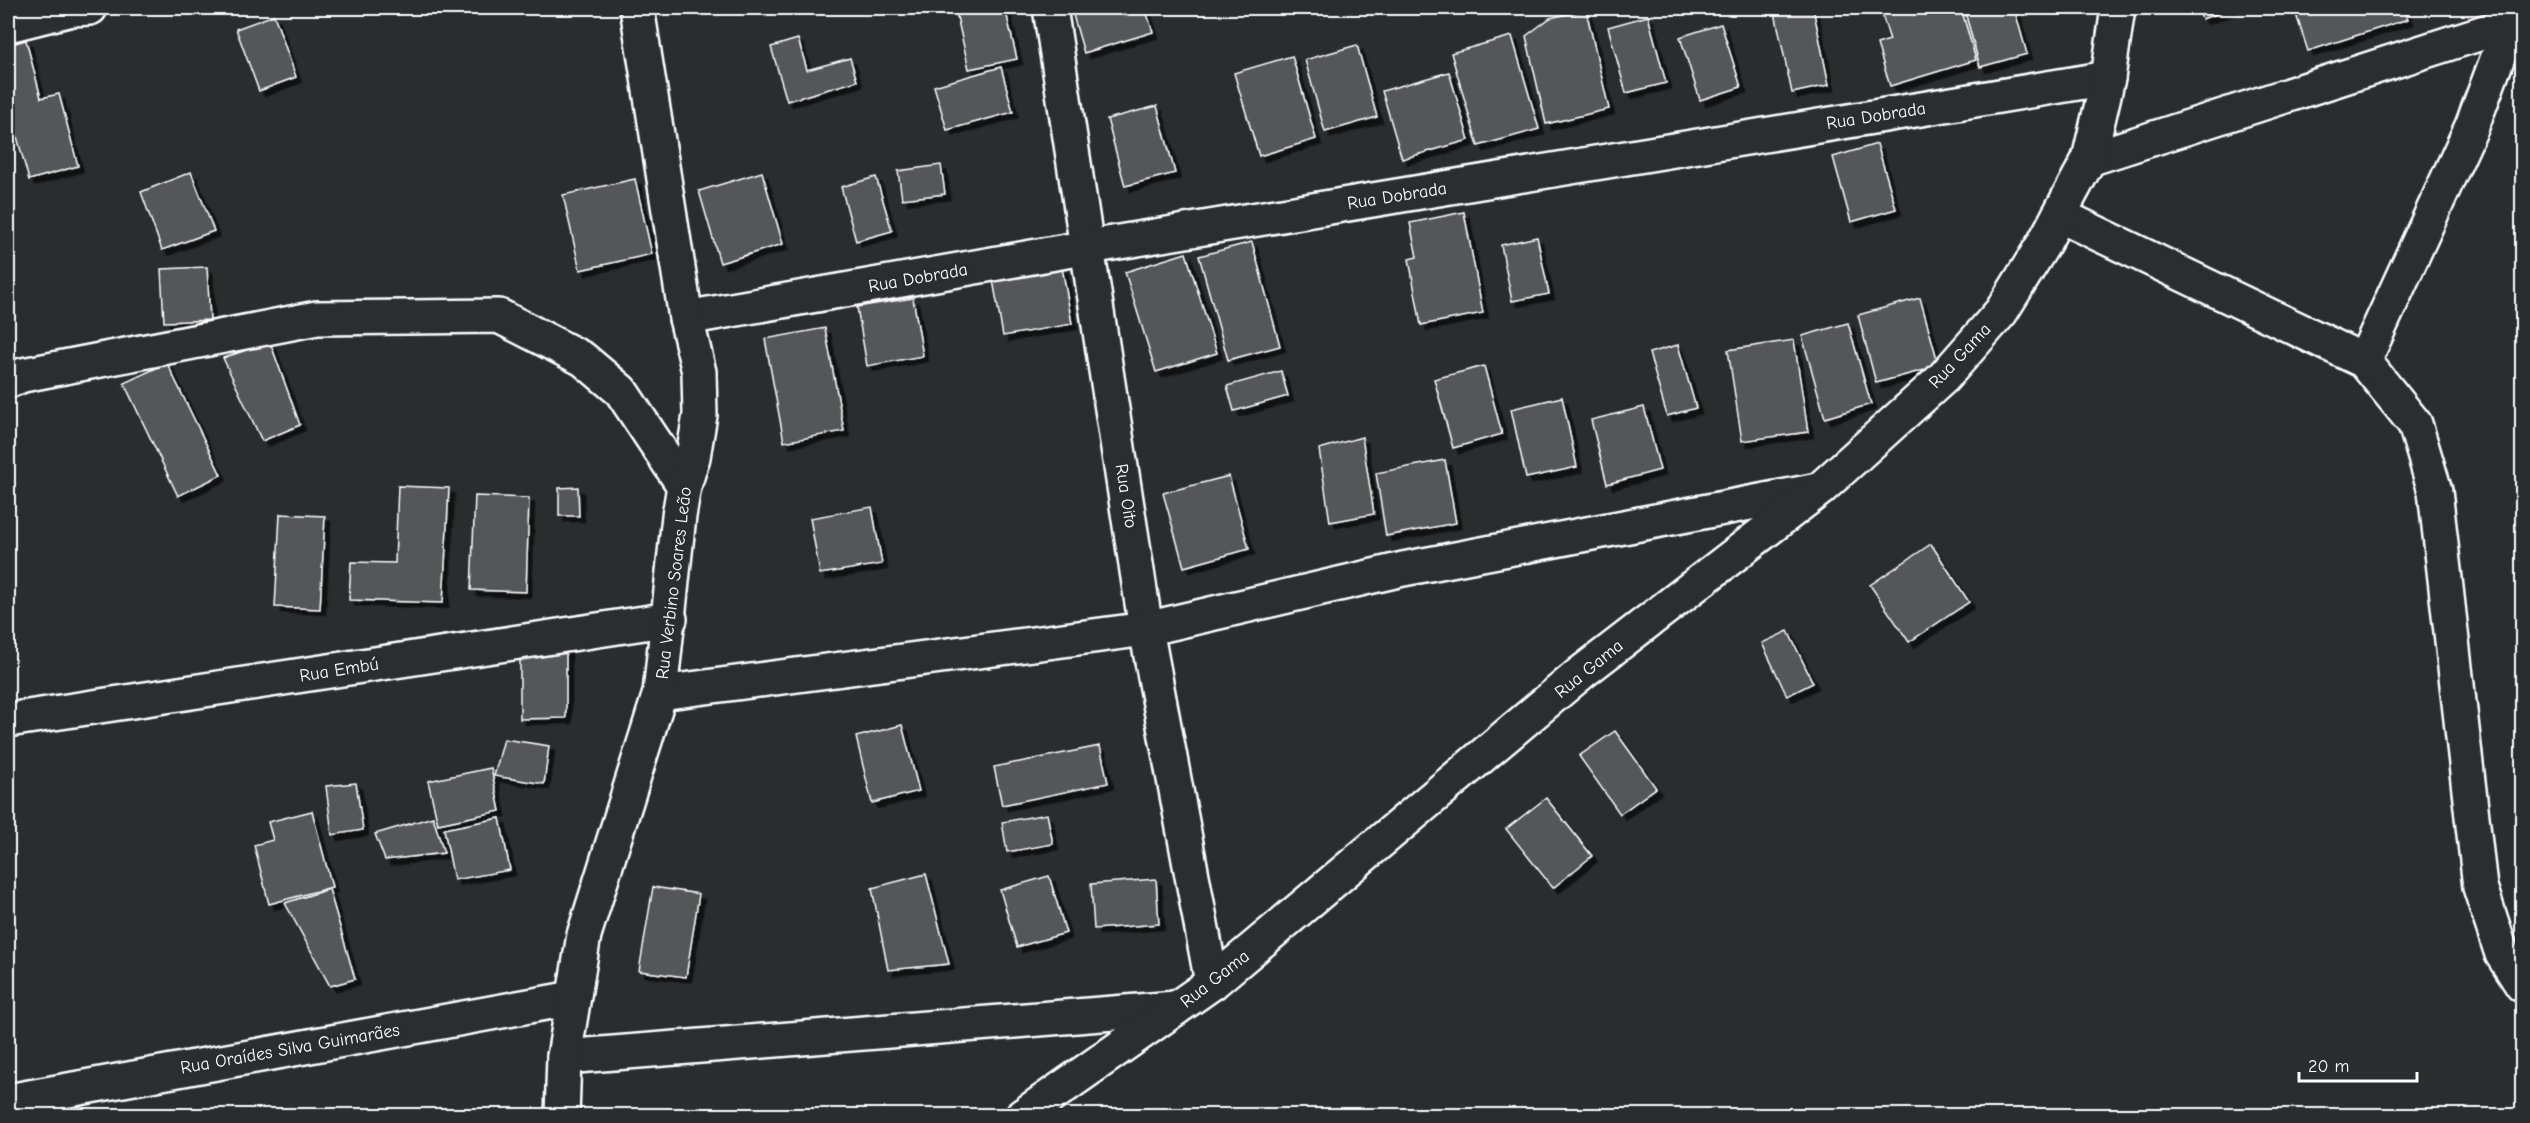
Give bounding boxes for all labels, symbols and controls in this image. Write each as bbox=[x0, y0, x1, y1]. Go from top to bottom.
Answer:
street label: Rua Dobrada bbox=[1825, 98, 1927, 134]
street label: Rua Dobrada bbox=[1346, 178, 1448, 214]
street label: Rua Dobrada bbox=[867, 259, 969, 297]
street label: Rua Gama bbox=[1925, 319, 1995, 393]
street label: Rua Oito bbox=[1111, 462, 1141, 530]
street label: Rua Verbino Soares Leão bbox=[652, 486, 696, 680]
street label: Rua Gama bbox=[1551, 635, 1627, 703]
street label: Rua Embú bbox=[298, 653, 380, 687]
street label: Rua Gama bbox=[1176, 946, 1254, 1012]
street label: Rua Oraídes Silva Guimarães bbox=[179, 1019, 401, 1079]
scale bar bbox=[2299, 1045, 2418, 1083]
text: 20 m bbox=[2308, 1056, 2349, 1077]

